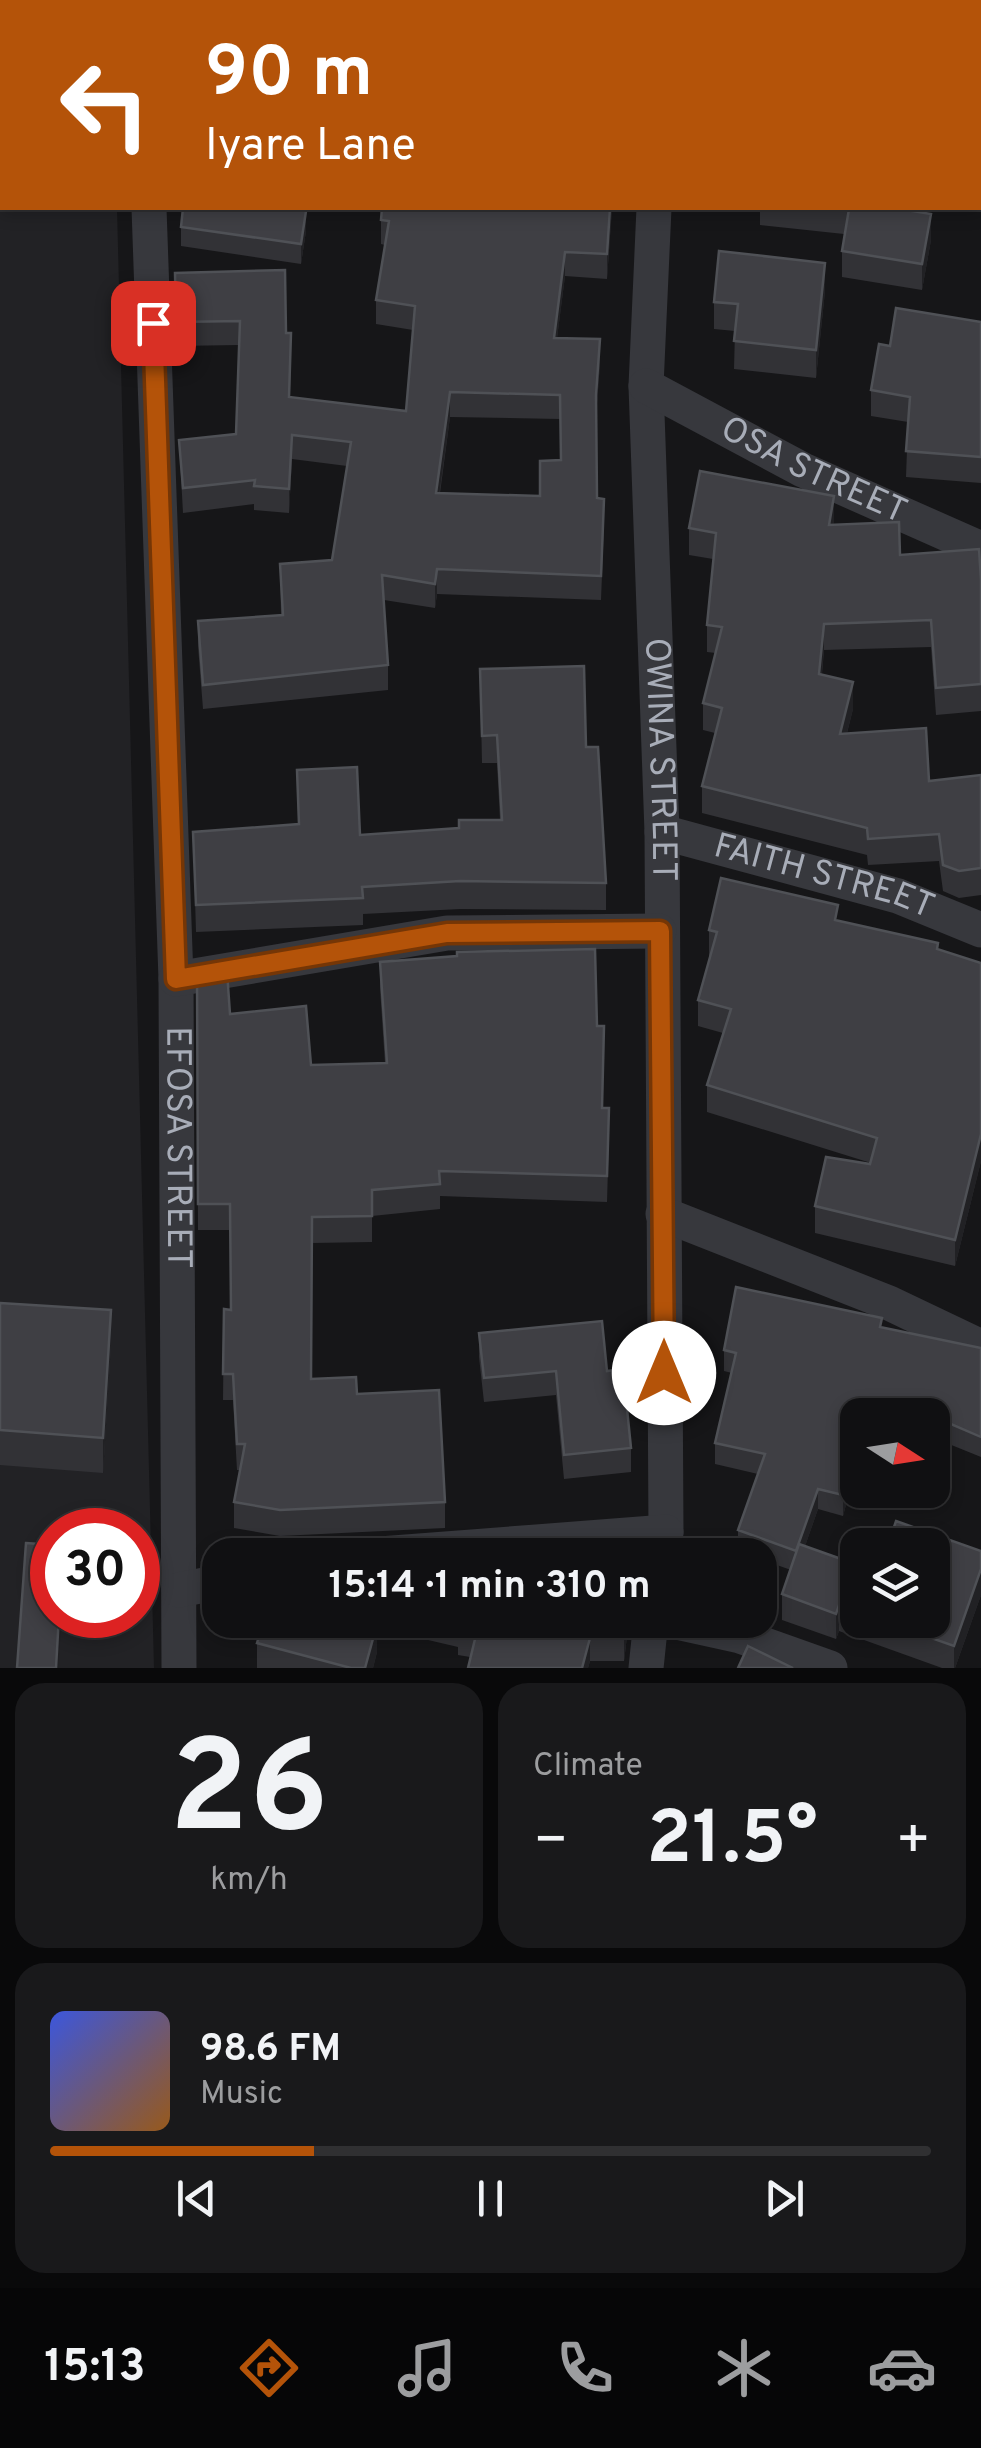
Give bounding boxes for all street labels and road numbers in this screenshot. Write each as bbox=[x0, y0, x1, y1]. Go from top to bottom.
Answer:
street label: OSA STREET bbox=[712, 408, 913, 535]
street label: OWINA STREET bbox=[633, 637, 684, 882]
street label: FAITH STREET bbox=[709, 825, 940, 930]
street label: EFOSA STREET bbox=[154, 1026, 199, 1269]

